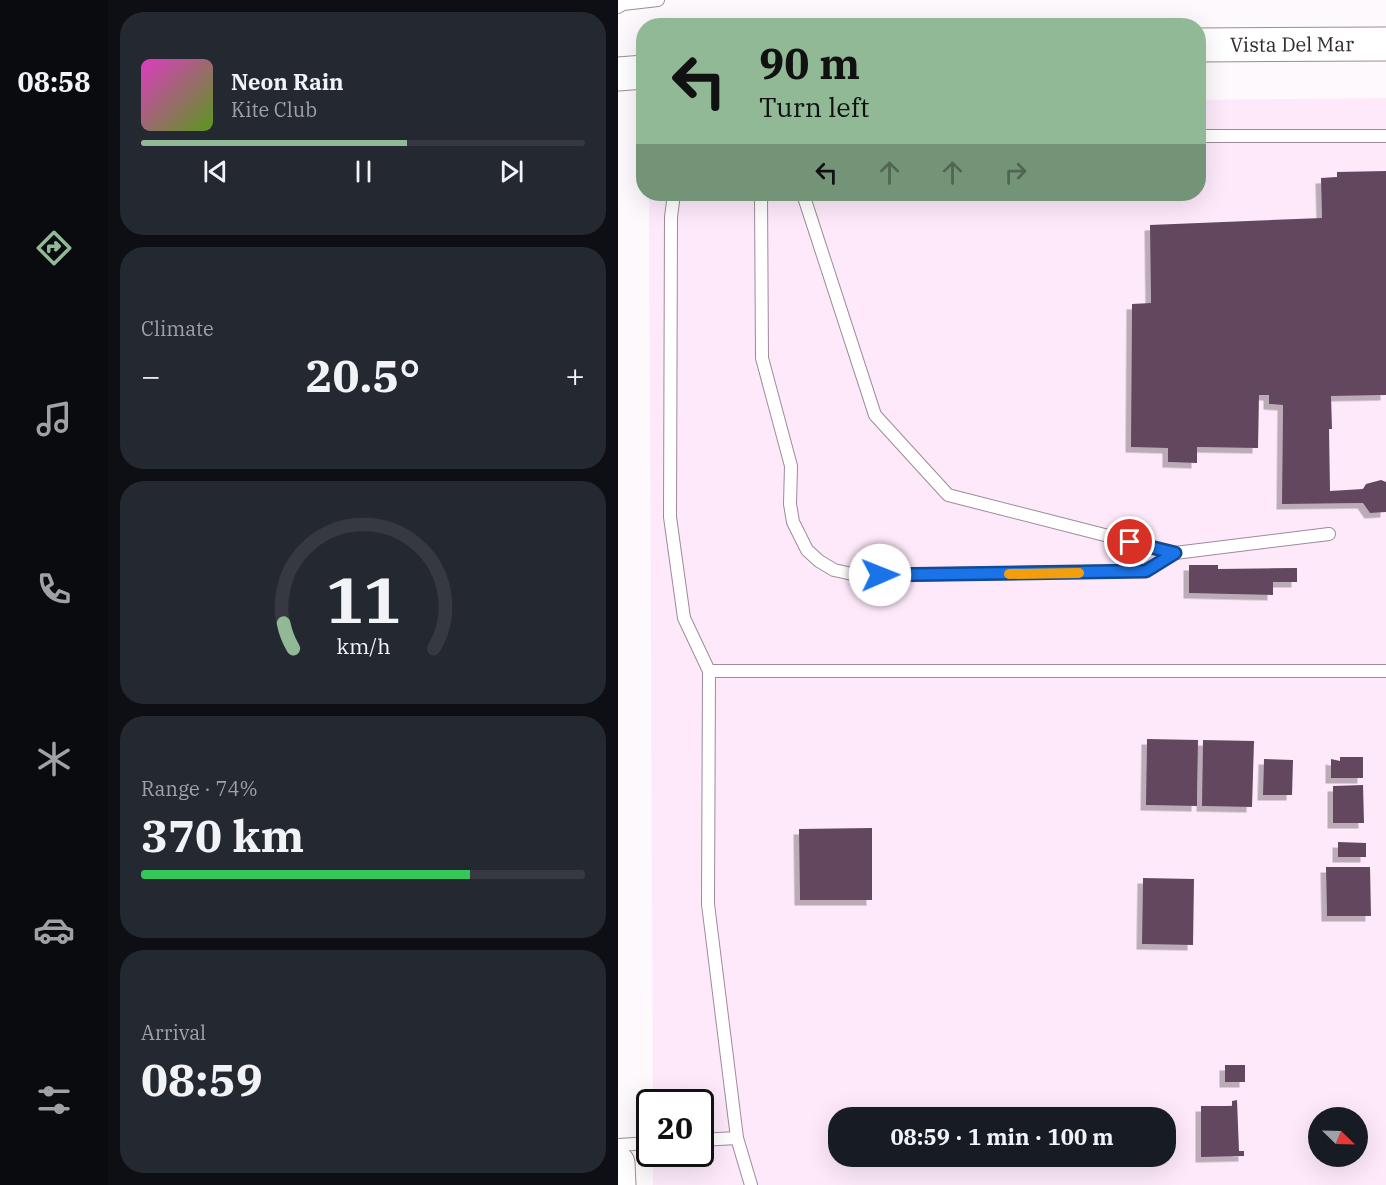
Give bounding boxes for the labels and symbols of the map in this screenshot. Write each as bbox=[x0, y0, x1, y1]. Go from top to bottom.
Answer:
street label: Vista Del Mar bbox=[1230, 30, 1354, 58]
pin bbox=[1104, 516, 1155, 567]
position arrow bbox=[848, 543, 912, 607]
speed limit sign: 20 bbox=[636, 1089, 714, 1167]
north arrow bbox=[1308, 1107, 1368, 1167]

